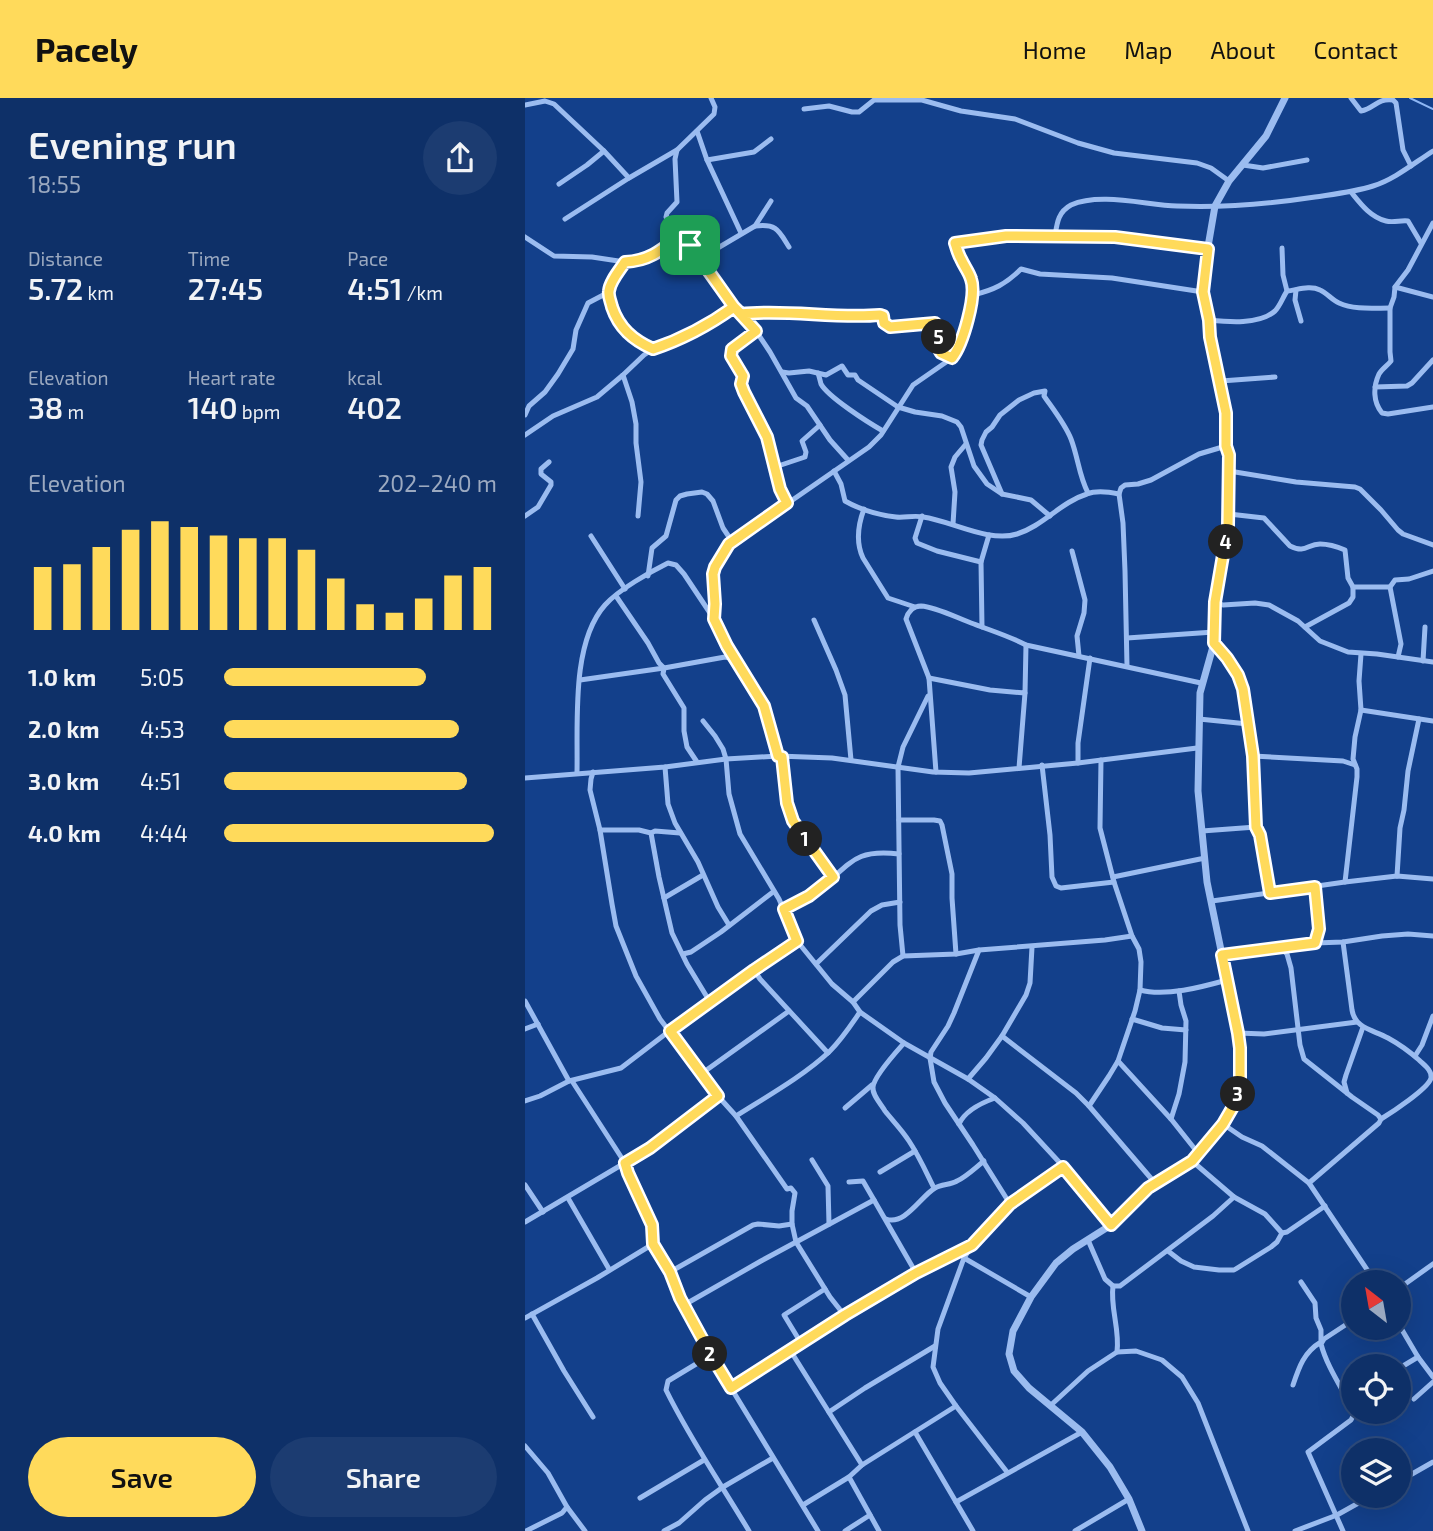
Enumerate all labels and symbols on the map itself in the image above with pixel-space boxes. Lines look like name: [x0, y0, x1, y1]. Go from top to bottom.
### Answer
pin: [660, 215, 720, 275]
pin: 5: [921, 320, 957, 354]
pin: 4: [1209, 524, 1243, 560]
pin: 1: [787, 822, 823, 856]
pin: 3: [1221, 1076, 1255, 1112]
north arrow: [1341, 1270, 1411, 1340]
pin: 2: [693, 1336, 727, 1372]

